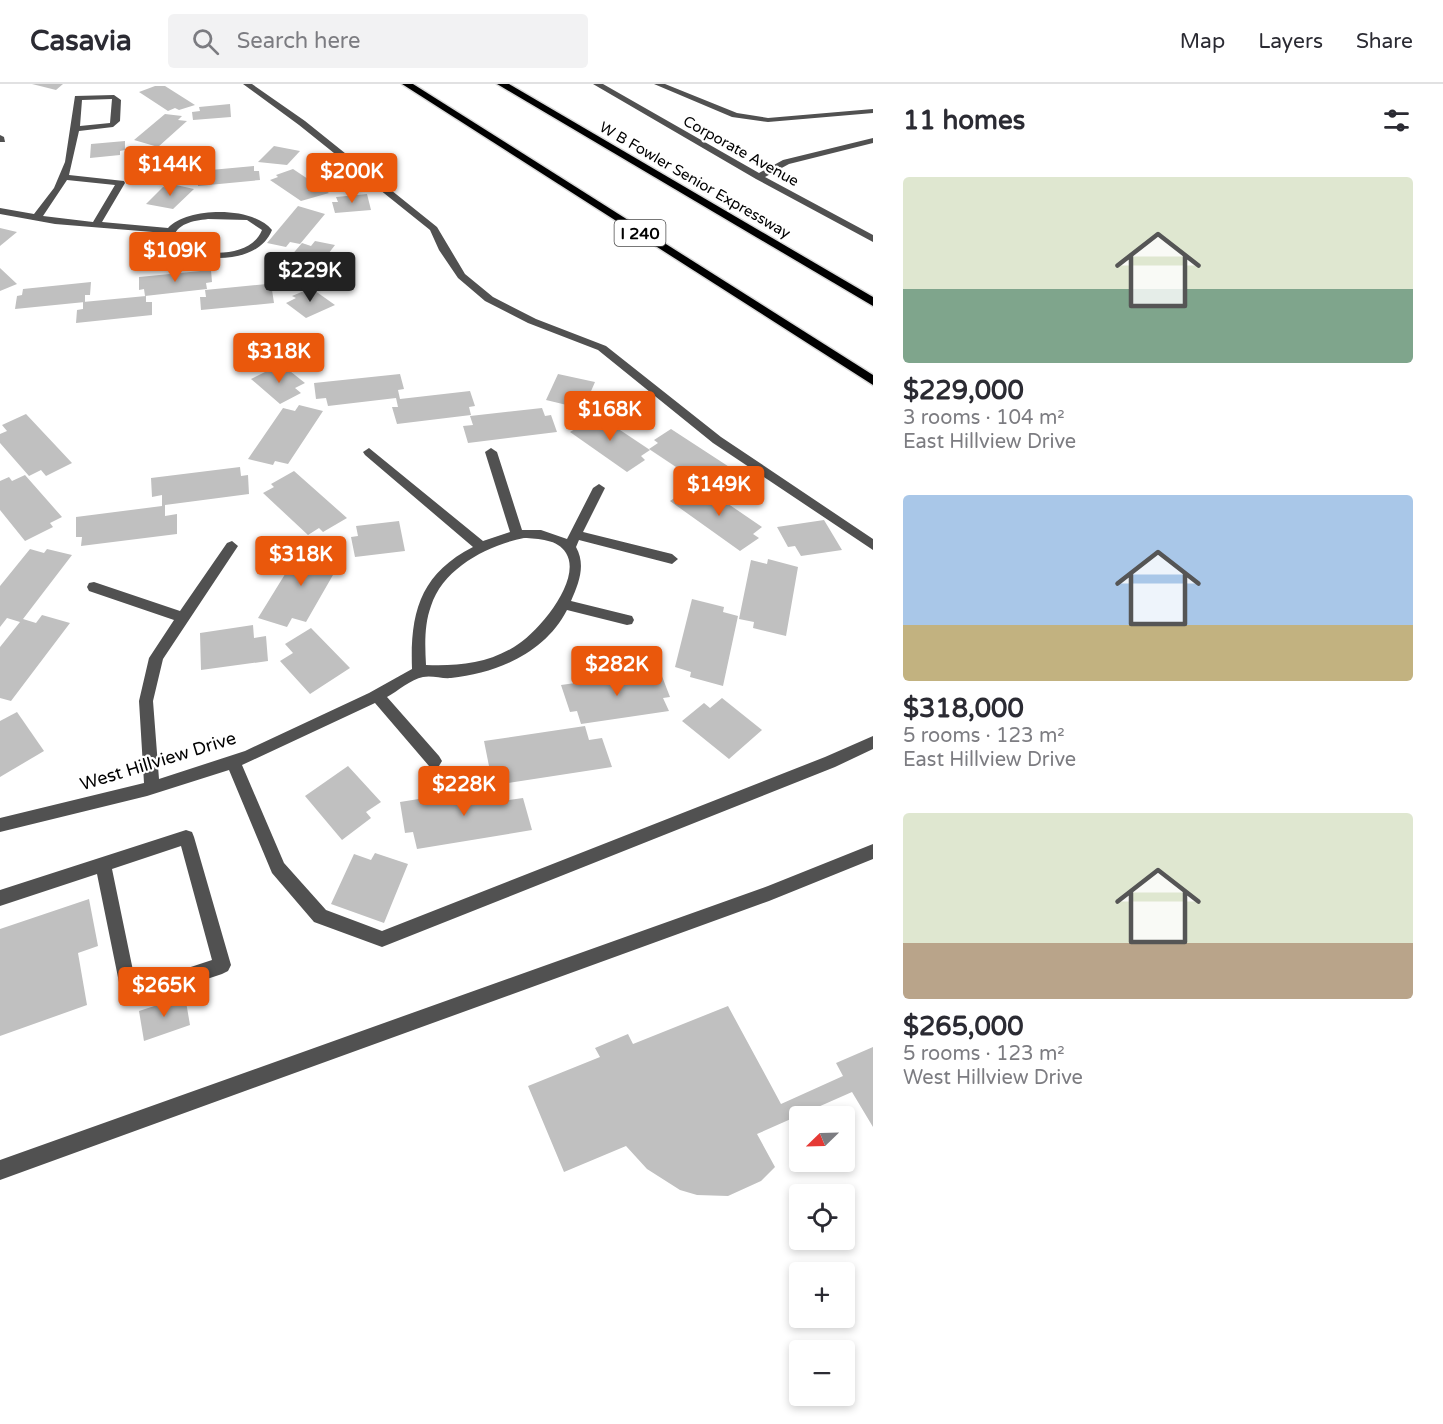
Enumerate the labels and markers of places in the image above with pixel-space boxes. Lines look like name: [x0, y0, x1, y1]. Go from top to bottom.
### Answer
pin: $144K: [128, 146, 212, 197]
pin: $200K: [310, 153, 394, 204]
pin: $109K: [133, 232, 217, 283]
pin: $229K: [268, 252, 352, 303]
pin: $318K: [237, 333, 321, 384]
pin: $168K: [568, 391, 652, 442]
pin: $149K: [677, 466, 761, 517]
pin: $318K: [259, 536, 343, 587]
pin: $282K: [575, 646, 659, 697]
pin: $228K: [422, 766, 506, 817]
pin: $265K: [122, 967, 206, 1018]

